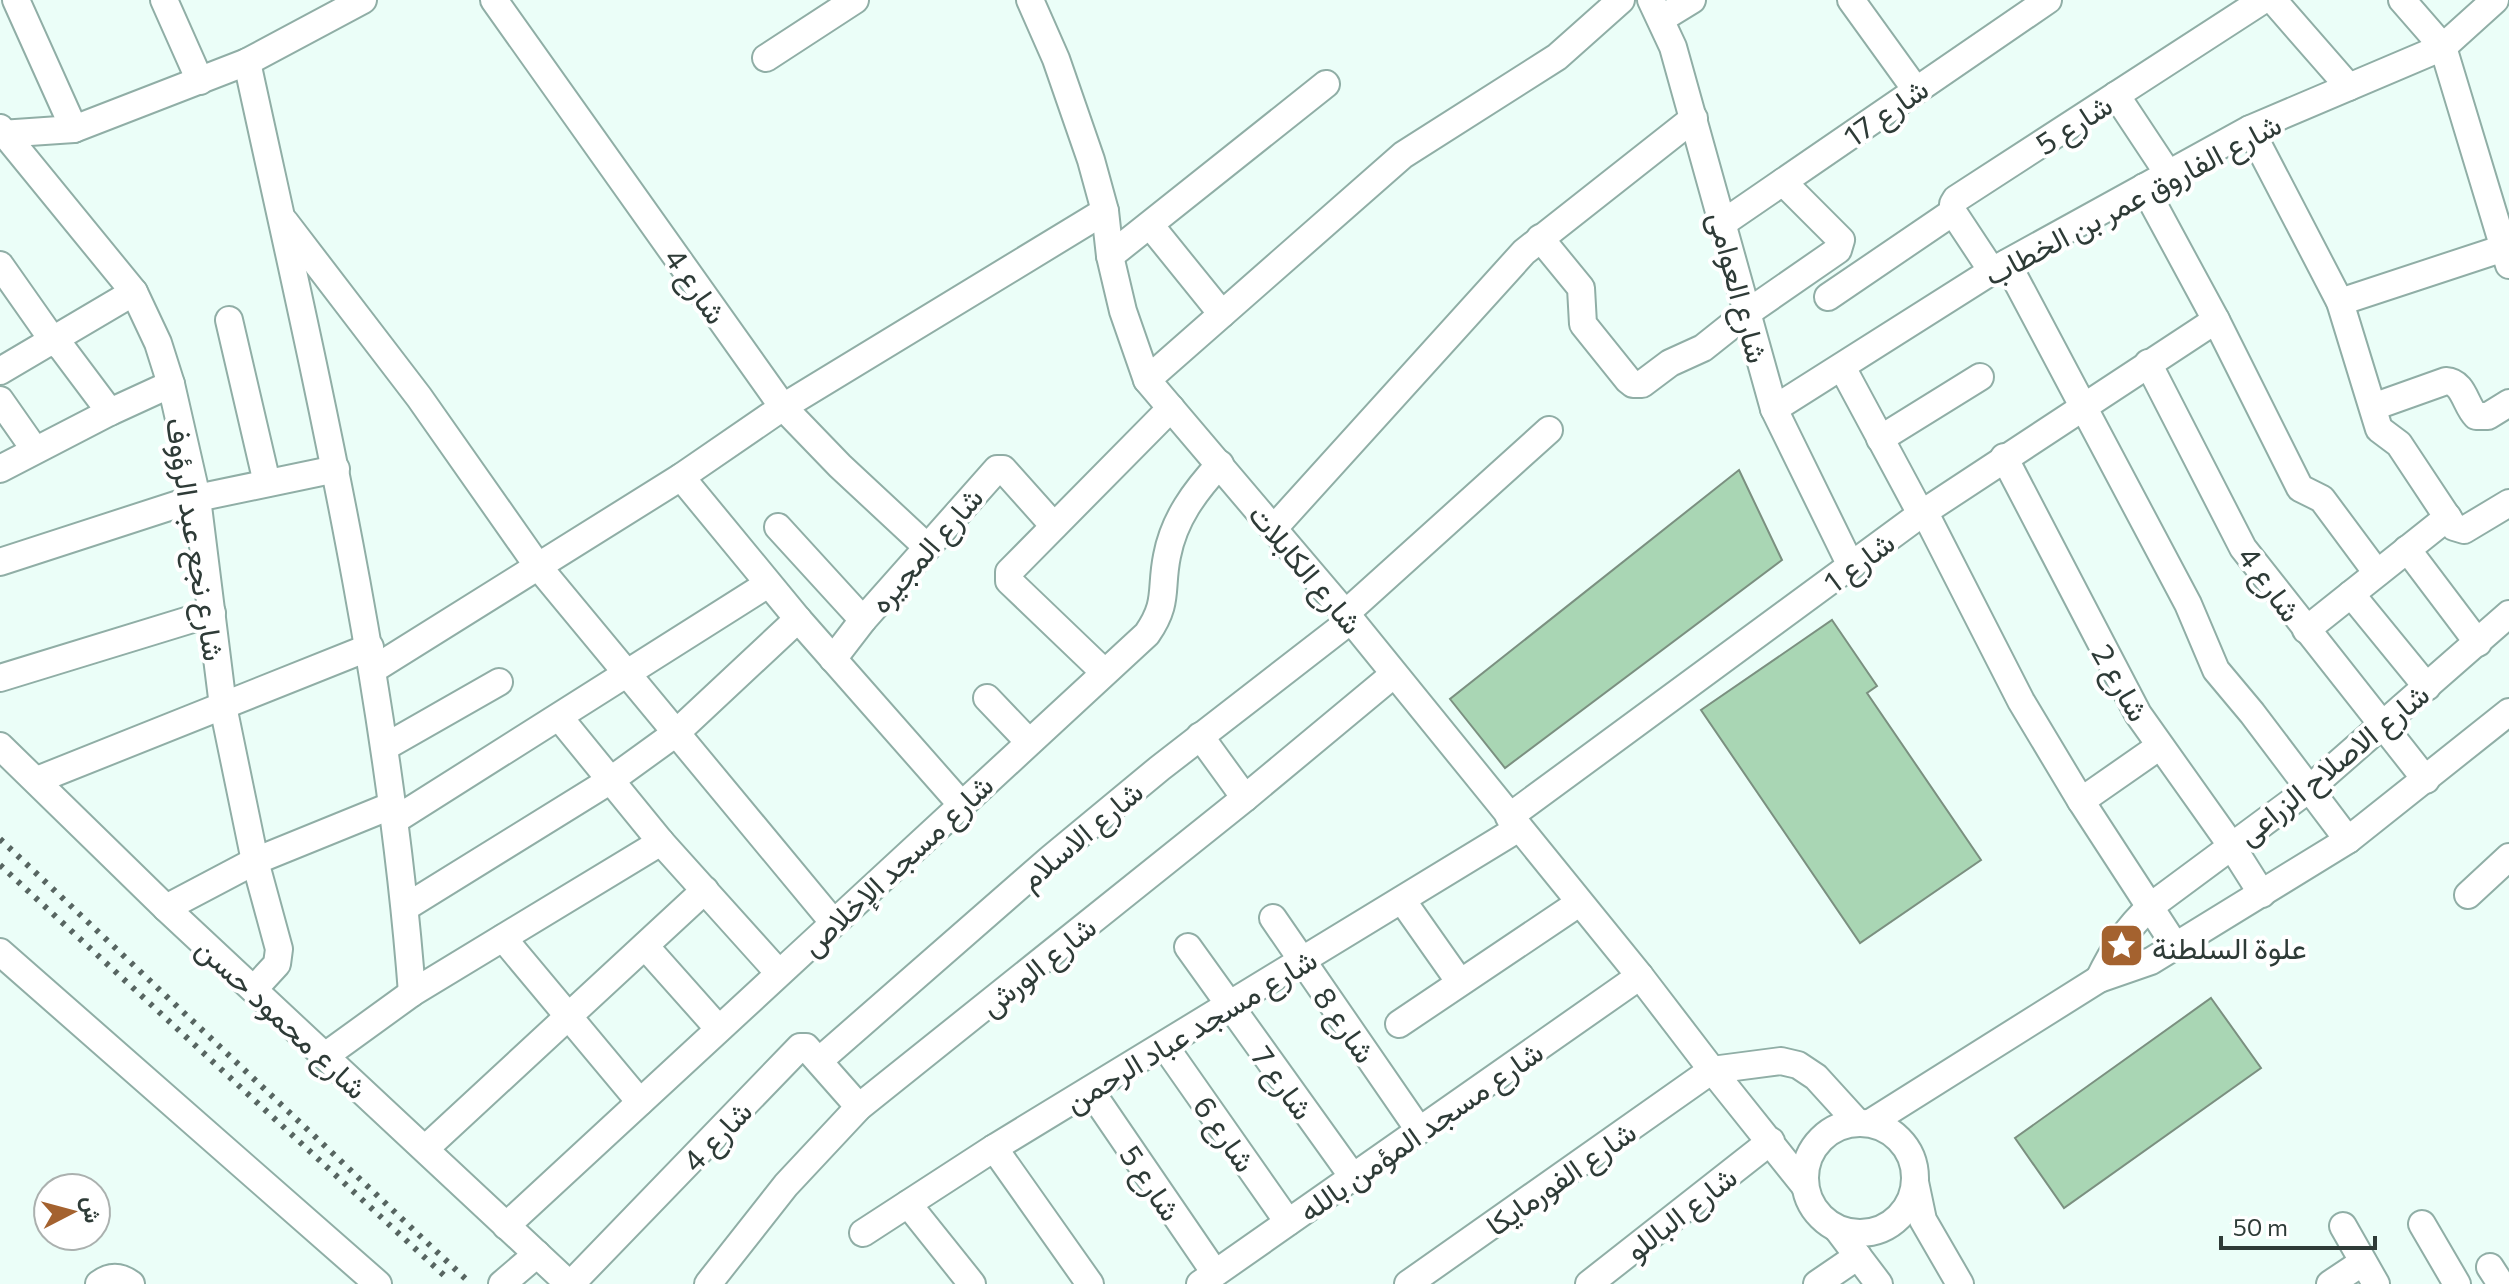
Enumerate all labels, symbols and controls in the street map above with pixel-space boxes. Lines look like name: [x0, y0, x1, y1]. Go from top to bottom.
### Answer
street label: شارع 17: [1836, 69, 1937, 157]
street label: شارع 5: [2028, 85, 2120, 165]
street label: شارع الفاروق عمر بن الخطاب: [1977, 104, 2289, 296]
street label: شارع العوامى: [1698, 207, 1778, 368]
street label: شارع 4: [654, 240, 736, 332]
street label: شارع نجع عبد الرؤوف: [156, 415, 235, 664]
street label: شارع المجيره: [860, 479, 993, 622]
street label: شارع الكابلات: [1239, 496, 1372, 643]
street label: شارع 1: [1815, 522, 1903, 603]
street label: شارع 4: [2228, 538, 2311, 630]
street label: شارع 2: [2082, 637, 2159, 729]
street label: شارع الاصلاح الزراعى: [2229, 674, 2438, 855]
street label: شارع مسجد الإخلاص: [792, 766, 1002, 965]
street label: شارع الاسلام: [1011, 772, 1152, 899]
street label: شارع الورش: [972, 907, 1105, 1026]
place icon: علوة السلطنة: [2097, 922, 2145, 970]
street label: شارع محمود حسن: [187, 928, 376, 1109]
place label: علوة السلطنة: [2152, 928, 2307, 967]
street label: شارع مسجد عباد الرحمن: [1057, 939, 1325, 1122]
street label: شارع 8: [1303, 979, 1385, 1071]
street label: شارع مسجد المؤمن بالله: [1291, 1032, 1551, 1231]
street label: شارع 7: [1242, 1038, 1323, 1128]
street label: شارع 6: [1183, 1088, 1265, 1180]
street label: شارع 4: [673, 1092, 761, 1181]
street label: شارع الفورمايكا: [1478, 1112, 1644, 1245]
street label: شارع 5: [1110, 1137, 1191, 1229]
street label: شارع الباللو: [1617, 1157, 1746, 1270]
north arrow: [32, 1172, 112, 1252]
text: ش: [77, 1195, 107, 1225]
scale bar: [2221, 1200, 2375, 1250]
text: 50 m: [2233, 1212, 2288, 1241]

